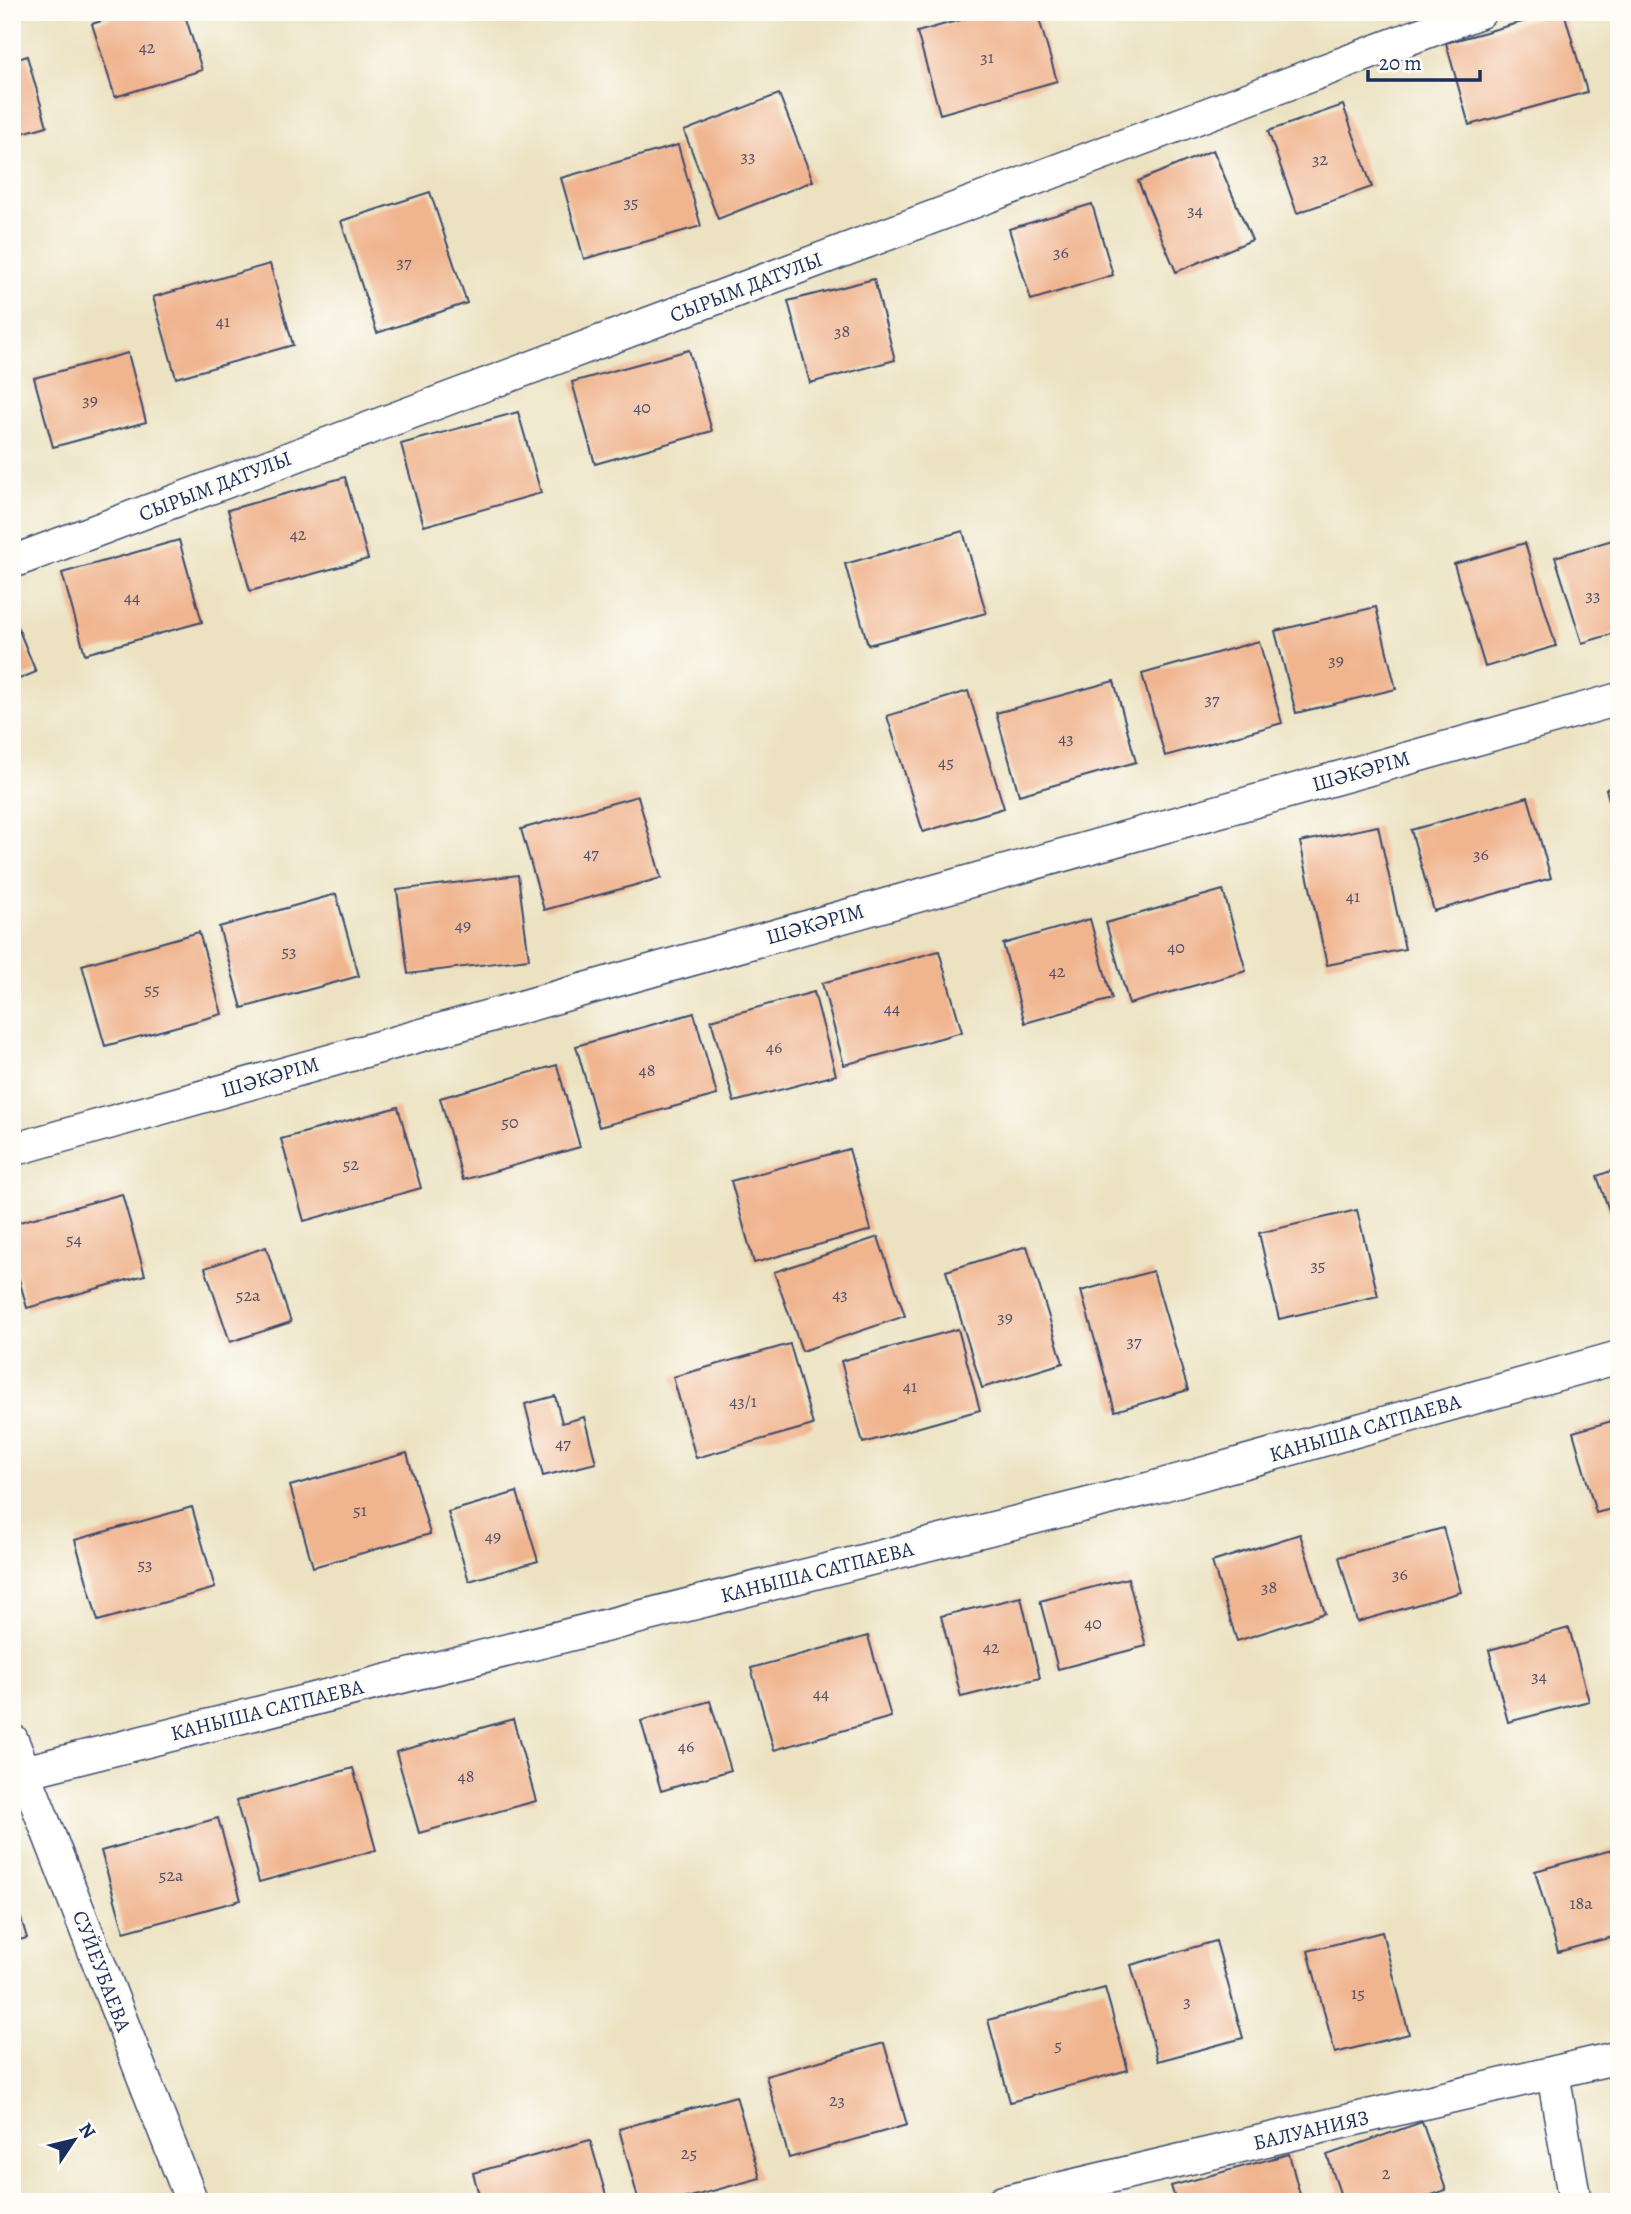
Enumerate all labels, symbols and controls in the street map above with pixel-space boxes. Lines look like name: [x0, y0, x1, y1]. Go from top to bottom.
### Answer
house number: 42: [139, 35, 156, 59]
scale bar: [1368, 38, 1480, 82]
house number: 31: [980, 45, 994, 69]
text: 20 m: [1379, 49, 1422, 77]
house number: 33: [741, 144, 755, 168]
house number: 32: [1312, 147, 1328, 171]
house number: 35: [623, 190, 639, 214]
house number: 34: [1187, 198, 1203, 222]
house number: 36: [1053, 240, 1069, 264]
street label: СЫРЫМ ДАТУЛЫ: [666, 245, 826, 329]
house number: 37: [396, 250, 412, 274]
house number: 41: [216, 309, 230, 333]
house number: 38: [834, 319, 850, 343]
house number: 39: [82, 388, 98, 412]
house number: 40: [633, 395, 651, 419]
street label: СЫРЫМ ДАТУЛЫ: [135, 444, 295, 528]
house number: 42: [290, 522, 307, 546]
house number: 33: [1586, 583, 1600, 607]
house number: 44: [124, 585, 140, 609]
house number: 39: [1328, 648, 1344, 672]
house number: 37: [1204, 687, 1220, 711]
house number: 43: [1058, 726, 1074, 750]
street label: ШӘКӘРІМ: [1309, 744, 1413, 798]
house number: 45: [938, 750, 954, 774]
house number: 47: [583, 841, 599, 865]
house number: 36: [1473, 842, 1489, 866]
house number: 41: [1346, 884, 1360, 908]
street label: ШӘКӘРІМ: [763, 897, 867, 951]
house number: 49: [455, 913, 471, 937]
house number: 40: [1167, 935, 1185, 959]
house number: 53: [281, 939, 297, 963]
house number: 42: [1049, 959, 1066, 983]
house number: 55: [144, 977, 160, 1001]
house number: 44: [884, 996, 900, 1020]
house number: 46: [766, 1035, 782, 1059]
street label: ШӘКӘРІМ: [218, 1050, 322, 1104]
house number: 48: [639, 1058, 655, 1082]
house number: 50: [501, 1110, 519, 1134]
house number: 52: [343, 1152, 360, 1176]
house number: 54: [66, 1227, 82, 1251]
house number: 35: [1310, 1253, 1326, 1277]
house number: 43: [832, 1282, 848, 1306]
house number: 52а: [236, 1283, 261, 1307]
house number: 39: [997, 1305, 1013, 1329]
house number: 37: [1126, 1329, 1142, 1353]
house number: 41: [903, 1374, 917, 1398]
street label: КАНЫША САТПАЕВА: [1266, 1387, 1465, 1469]
house number: 43/1: [729, 1389, 757, 1413]
house number: 47: [555, 1431, 571, 1455]
house number: 51: [353, 1498, 367, 1522]
house number: 49: [485, 1524, 501, 1548]
street label: КАНЫША САТПАЕВА: [718, 1534, 917, 1610]
house number: 53: [137, 1552, 153, 1576]
house number: 36: [1392, 1562, 1408, 1586]
house number: 38: [1261, 1575, 1277, 1599]
house number: 40: [1084, 1611, 1102, 1635]
house number: 42: [983, 1635, 1000, 1659]
house number: 34: [1531, 1664, 1547, 1688]
street label: КАНЫША САТПАЕВА: [168, 1672, 367, 1748]
house number: 44: [813, 1681, 829, 1705]
house number: 46: [678, 1734, 694, 1758]
house number: 48: [458, 1764, 474, 1788]
house number: 52а: [159, 1863, 184, 1887]
house number: 18а: [1569, 1891, 1593, 1915]
street label: СУЙЕУБАЕВА: [66, 1906, 138, 2036]
house number: 15: [1351, 1981, 1365, 2005]
house number: 3: [1183, 1989, 1191, 2013]
house number: 5: [1054, 2033, 1062, 2057]
house number: 23: [829, 2088, 845, 2112]
street label: БАЛУАНИЯЗ: [1250, 2103, 1372, 2157]
north arrow: [38, 2106, 108, 2176]
text: N: [72, 2118, 102, 2144]
house number: 25: [681, 2141, 697, 2165]
house number: 2: [1382, 2161, 1391, 2185]

